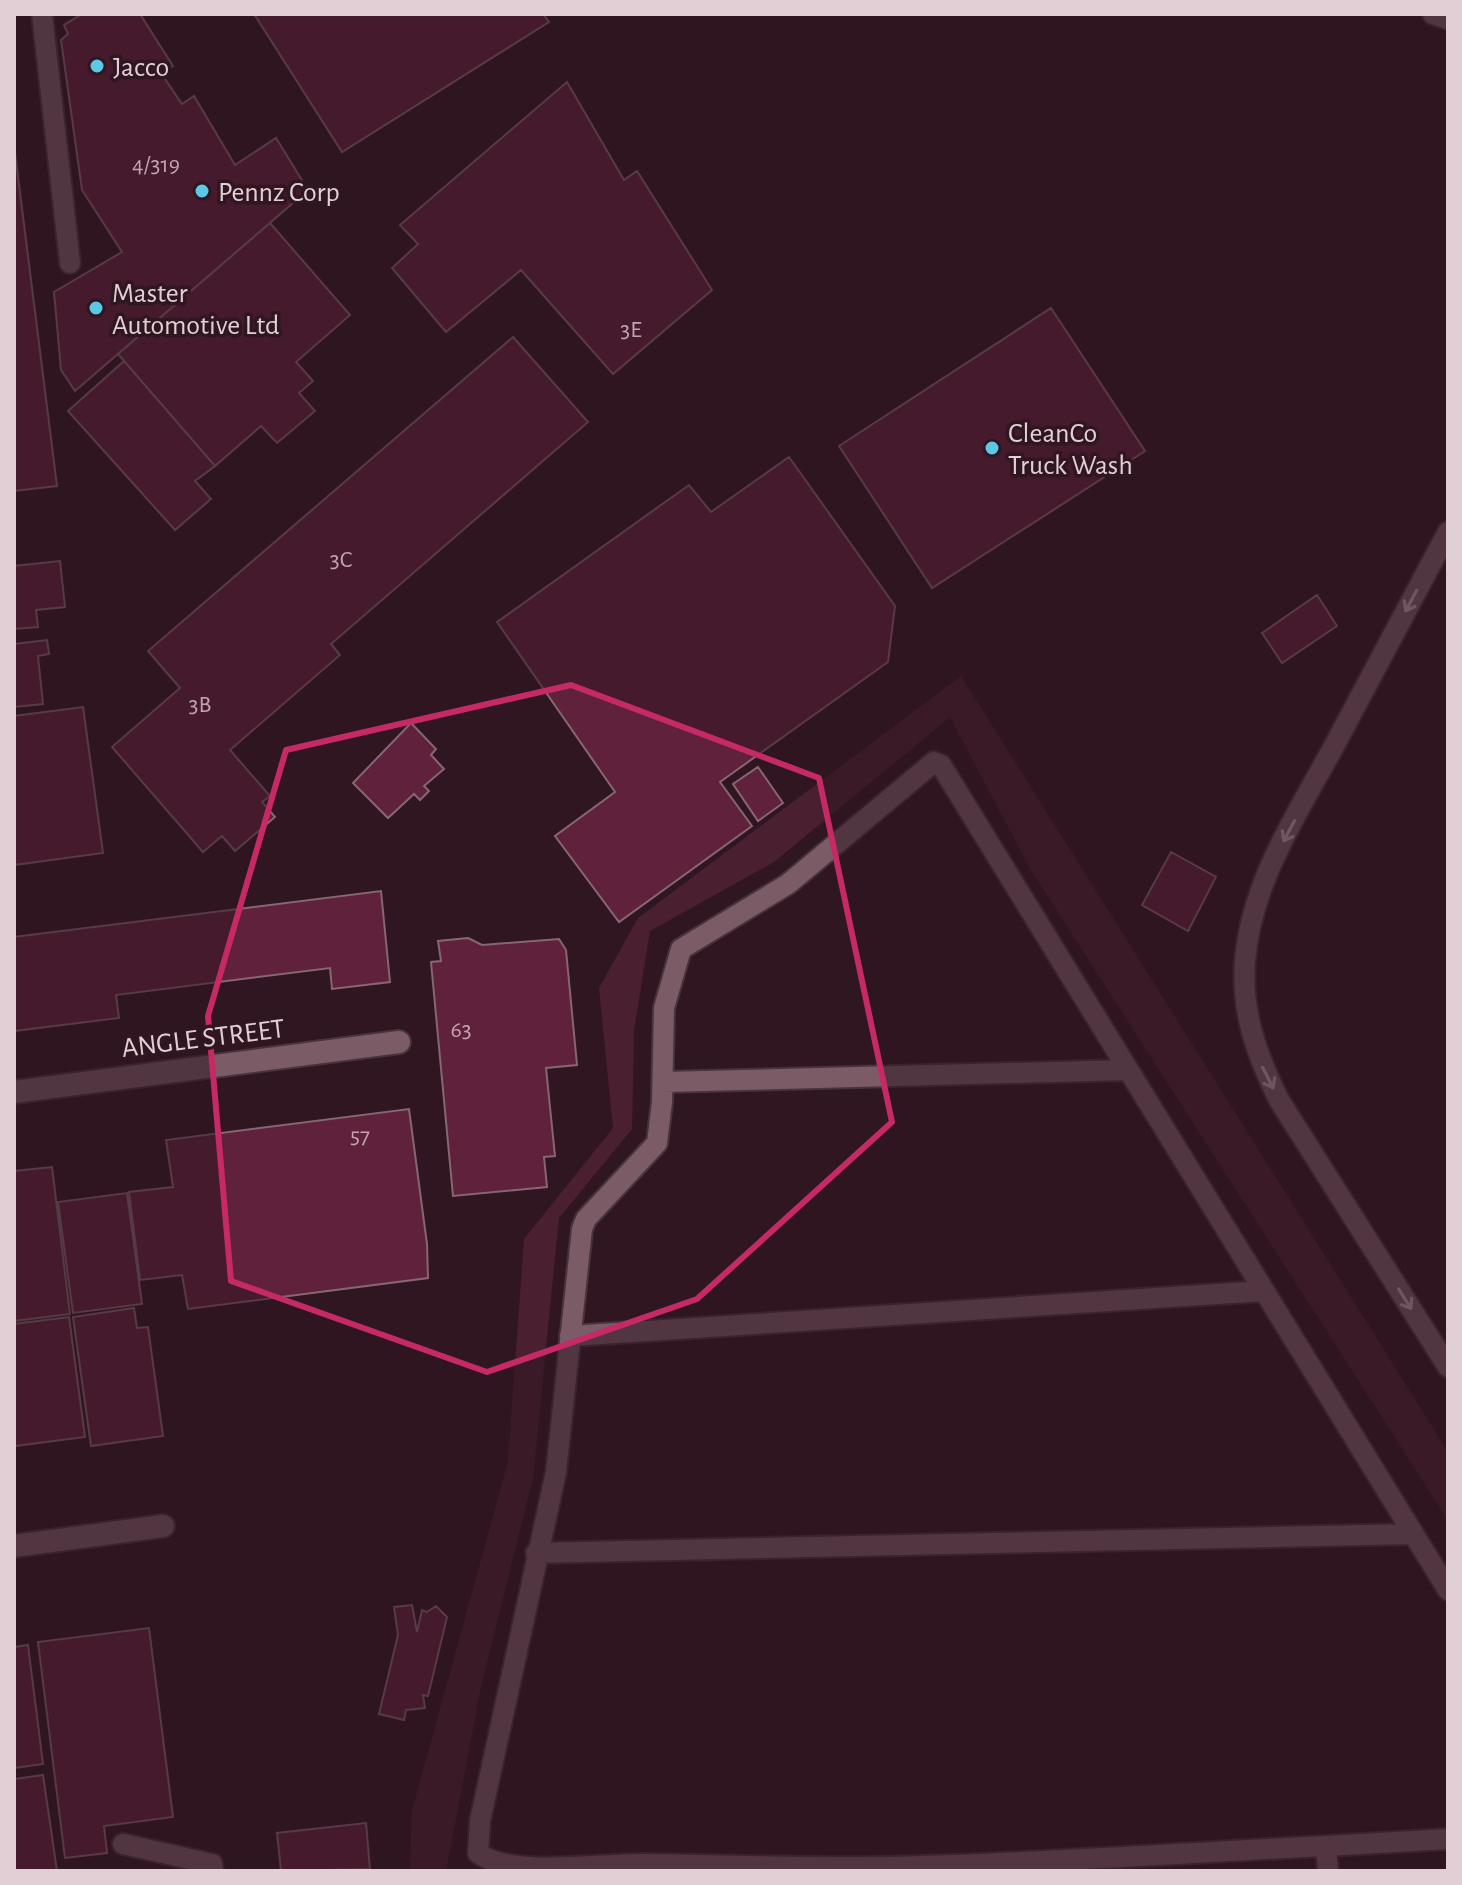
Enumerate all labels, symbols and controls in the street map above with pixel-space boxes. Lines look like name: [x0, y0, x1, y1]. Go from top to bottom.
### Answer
place label: Jacco: [113, 54, 169, 82]
marker: Jacco: [88, 57, 106, 75]
house number: 4/319: [132, 153, 180, 177]
place label: Pennz Corp: [218, 179, 340, 207]
marker: Pennz Corp: [193, 182, 211, 200]
place label: Master Automotive Ltd: [112, 280, 279, 340]
marker: Master Automotive Ltd: [87, 299, 105, 317]
house number: 3E: [620, 318, 642, 342]
place label: CleanCo Truck Wash: [1008, 420, 1133, 480]
marker: CleanCo Truck Wash: [983, 439, 1001, 457]
house number: 3C: [330, 548, 352, 572]
one-way arrow: [1403, 589, 1419, 613]
house number: 3B: [189, 693, 211, 717]
one-way arrow: [1280, 818, 1296, 842]
street label: ANGLE STREET: [120, 1015, 287, 1063]
house number: 63: [450, 1018, 472, 1042]
one-way arrow: [1261, 1066, 1277, 1090]
house number: 57: [350, 1124, 370, 1148]
one-way arrow: [1398, 1287, 1414, 1310]

